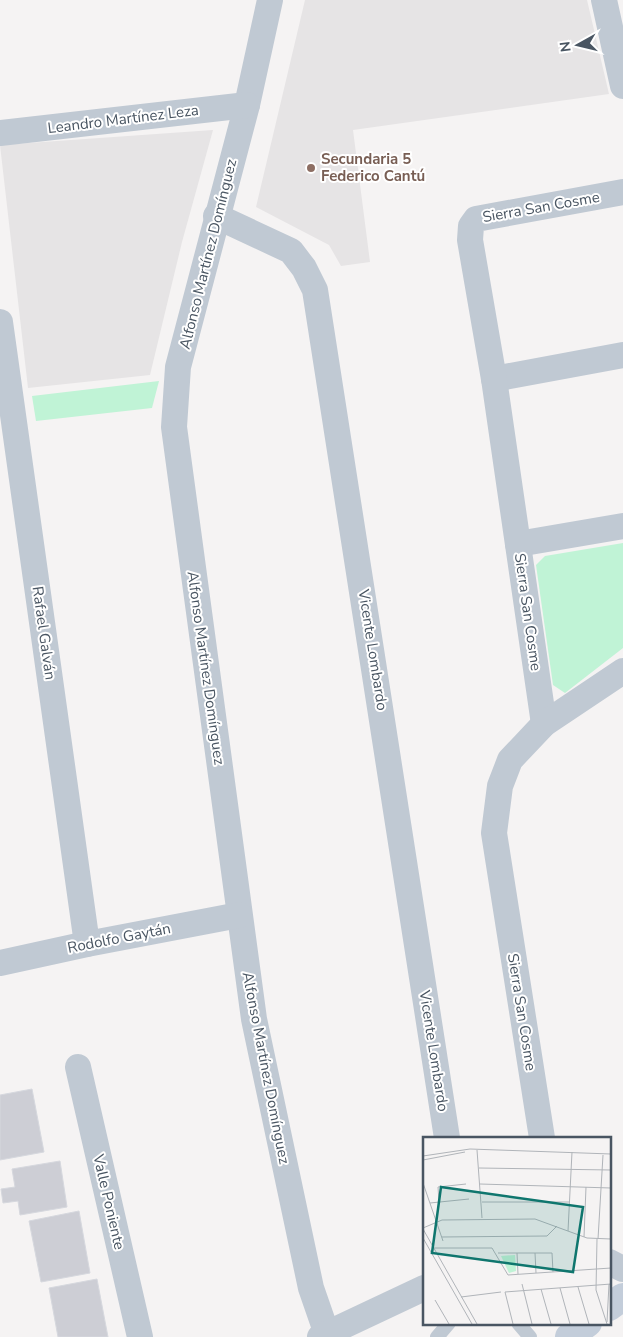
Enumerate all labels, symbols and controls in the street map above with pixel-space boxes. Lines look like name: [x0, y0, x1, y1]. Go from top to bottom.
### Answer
north arrow: [553, 20, 603, 70]
text: N: [555, 40, 576, 53]
street label: Leandro Martínez Leza: [46, 100, 200, 138]
place label: Secundaria 5 Federico Cantú: [321, 149, 425, 186]
street label: Alfonso Martínez Domínguez: [175, 157, 241, 351]
marker: Secundaria 5 Federico Cantú: [305, 162, 317, 174]
street label: Sierra San Cosme: [481, 187, 601, 227]
street label: Sierra San Cosme: [510, 552, 546, 672]
street label: Alfonso Martínez Domínguez: [183, 570, 229, 766]
street label: Rafael Galván: [28, 585, 60, 681]
street label: Vicente Lombardo: [353, 587, 392, 712]
street label: Rodolfo Gaytán: [66, 918, 172, 958]
street label: Sierra San Cosme: [503, 952, 541, 1072]
street label: Alfonso Martínez Domínguez: [238, 970, 294, 1166]
street label: Vicente Lombardo: [414, 988, 453, 1113]
inset map: [423, 1137, 610, 1324]
street label: Valle Poniente: [88, 1151, 130, 1252]

